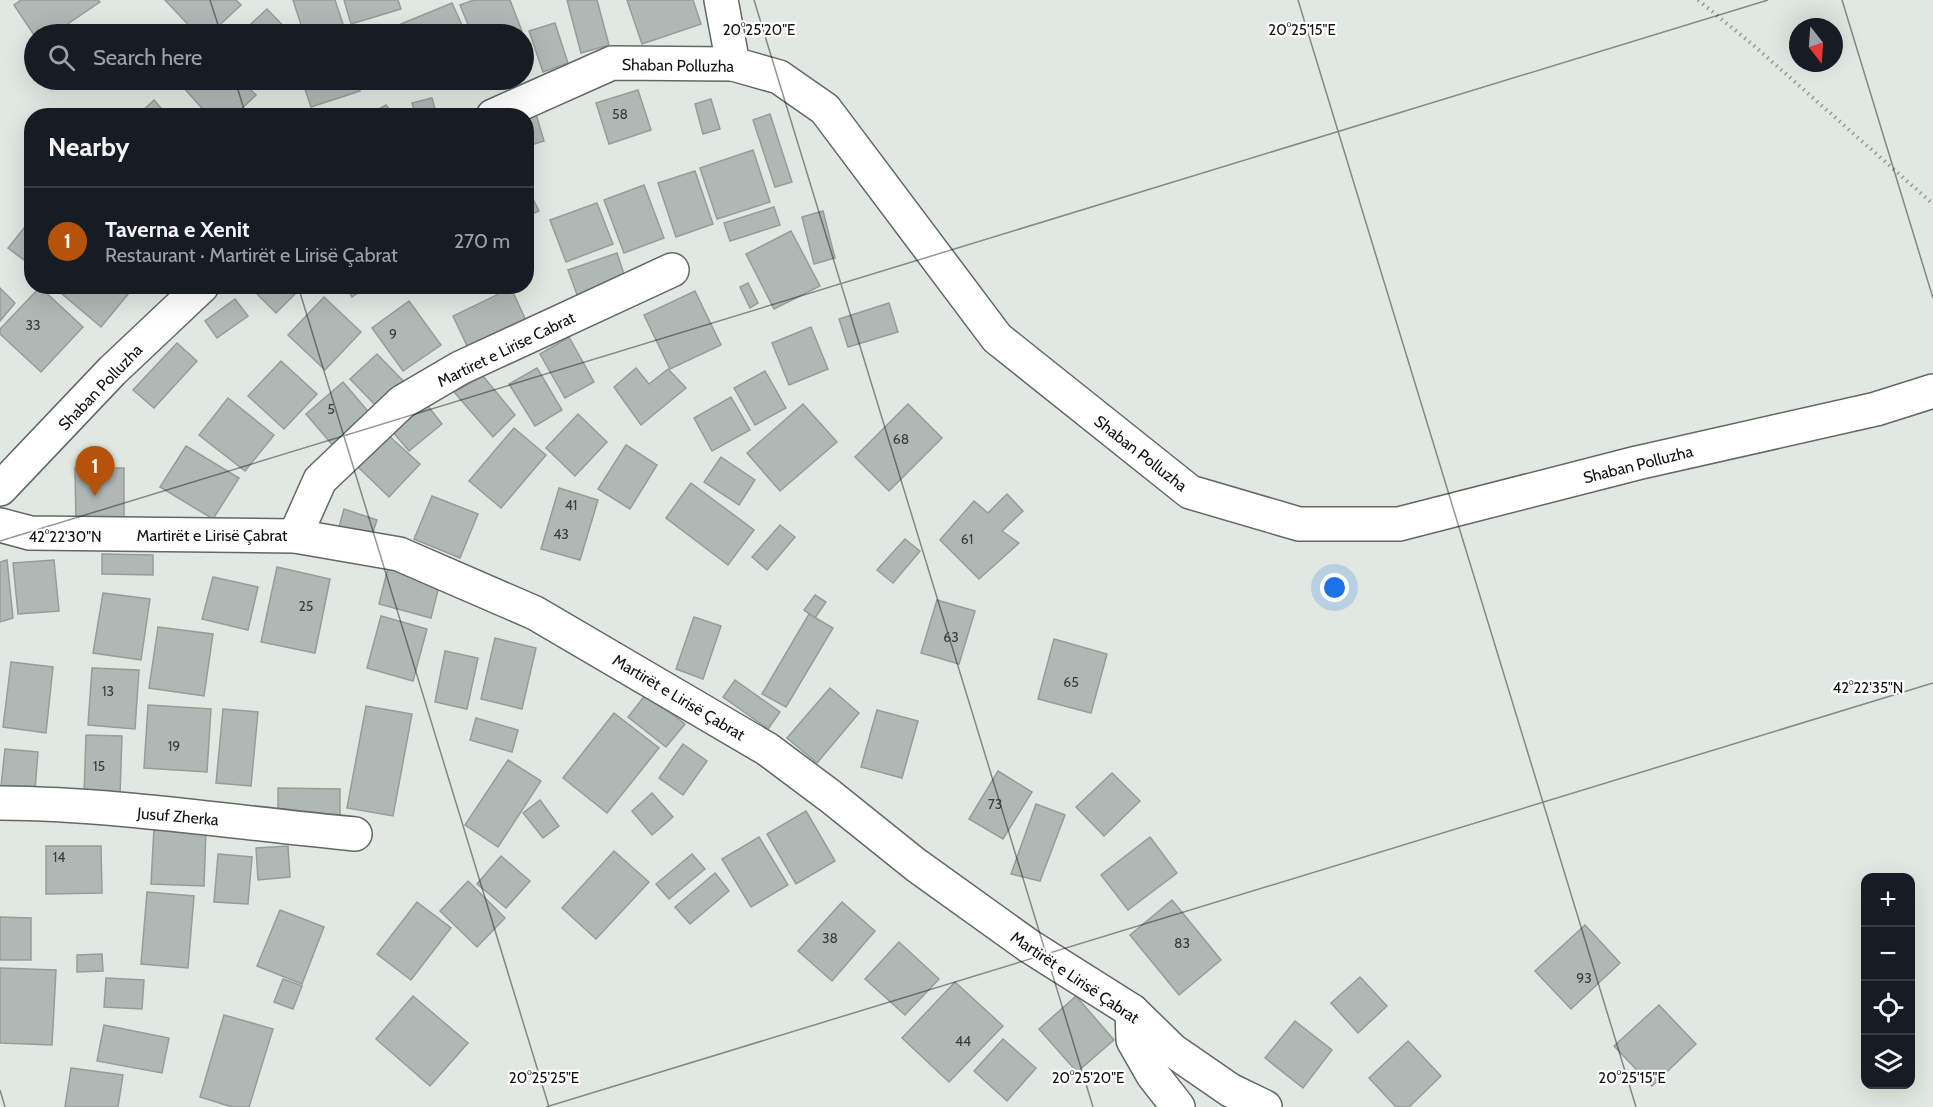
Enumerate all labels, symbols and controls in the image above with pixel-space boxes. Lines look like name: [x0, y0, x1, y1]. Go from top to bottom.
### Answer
north arrow: [1789, 18, 1843, 72]
text: 20°25'20"E: [723, 21, 795, 39]
text: 20°25'15"E: [1268, 21, 1336, 39]
search box: [24, 24, 534, 90]
icon: search: [45, 41, 78, 74]
text: Search here: [93, 44, 202, 71]
street label: Shaban Polluzha: [622, 55, 735, 76]
house number: 58: [612, 105, 628, 123]
text: Nearby: [48, 131, 129, 163]
text: Taverna e Xenit: [105, 216, 250, 243]
text: 1: [64, 229, 71, 253]
text: 270 m: [454, 229, 510, 253]
text: Restaurant · Martirët e Lirisë Çabrat: [105, 243, 398, 267]
street label: Martiret e Lirise Cabrat: [434, 308, 579, 391]
house number: 33: [25, 316, 41, 334]
house number: 9: [389, 325, 397, 343]
street label: Shaban Polluzha: [55, 340, 146, 434]
house number: 5: [327, 400, 335, 418]
street label: Shaban Polluzha: [1091, 411, 1191, 496]
house number: 68: [893, 430, 909, 448]
street label: Shaban Polluzha: [1581, 442, 1695, 487]
pin: 1: [76, 446, 115, 496]
house number: 41: [565, 496, 577, 514]
house number: 43: [553, 525, 569, 543]
street label: Martirët e Lirisë Çabrat: [137, 526, 288, 545]
text: 42°22'30"N: [28, 528, 102, 546]
house number: 61: [961, 530, 973, 548]
your location: [1320, 573, 1349, 602]
house number: 25: [299, 597, 313, 615]
house number: 63: [943, 628, 959, 646]
street label: Martirët e Lirisë Çabrat: [609, 650, 749, 745]
house number: 65: [1063, 673, 1079, 691]
text: 42°22'35"N: [1833, 679, 1903, 697]
house number: 13: [102, 682, 114, 700]
house number: 19: [168, 737, 180, 755]
house number: 15: [93, 757, 105, 775]
house number: 73: [988, 795, 1002, 813]
street label: Jusuf Zherka: [135, 803, 220, 830]
house number: 14: [53, 848, 65, 866]
map controls: [1861, 873, 1915, 1089]
button: +: [1861, 873, 1915, 927]
street label: Martirët e Lirisë Çabrat: [1007, 927, 1143, 1028]
button: −: [1861, 927, 1915, 981]
house number: 38: [822, 929, 838, 947]
house number: 83: [1174, 934, 1190, 952]
house number: 93: [1576, 969, 1592, 987]
button: locate: [1861, 981, 1915, 1035]
house number: 44: [955, 1032, 971, 1050]
button: layers: [1861, 1035, 1915, 1089]
text: 20°25'25"E: [509, 1069, 579, 1087]
text: 20°25'20"E: [1052, 1069, 1124, 1087]
text: 20°25'15"E: [1598, 1069, 1666, 1087]

